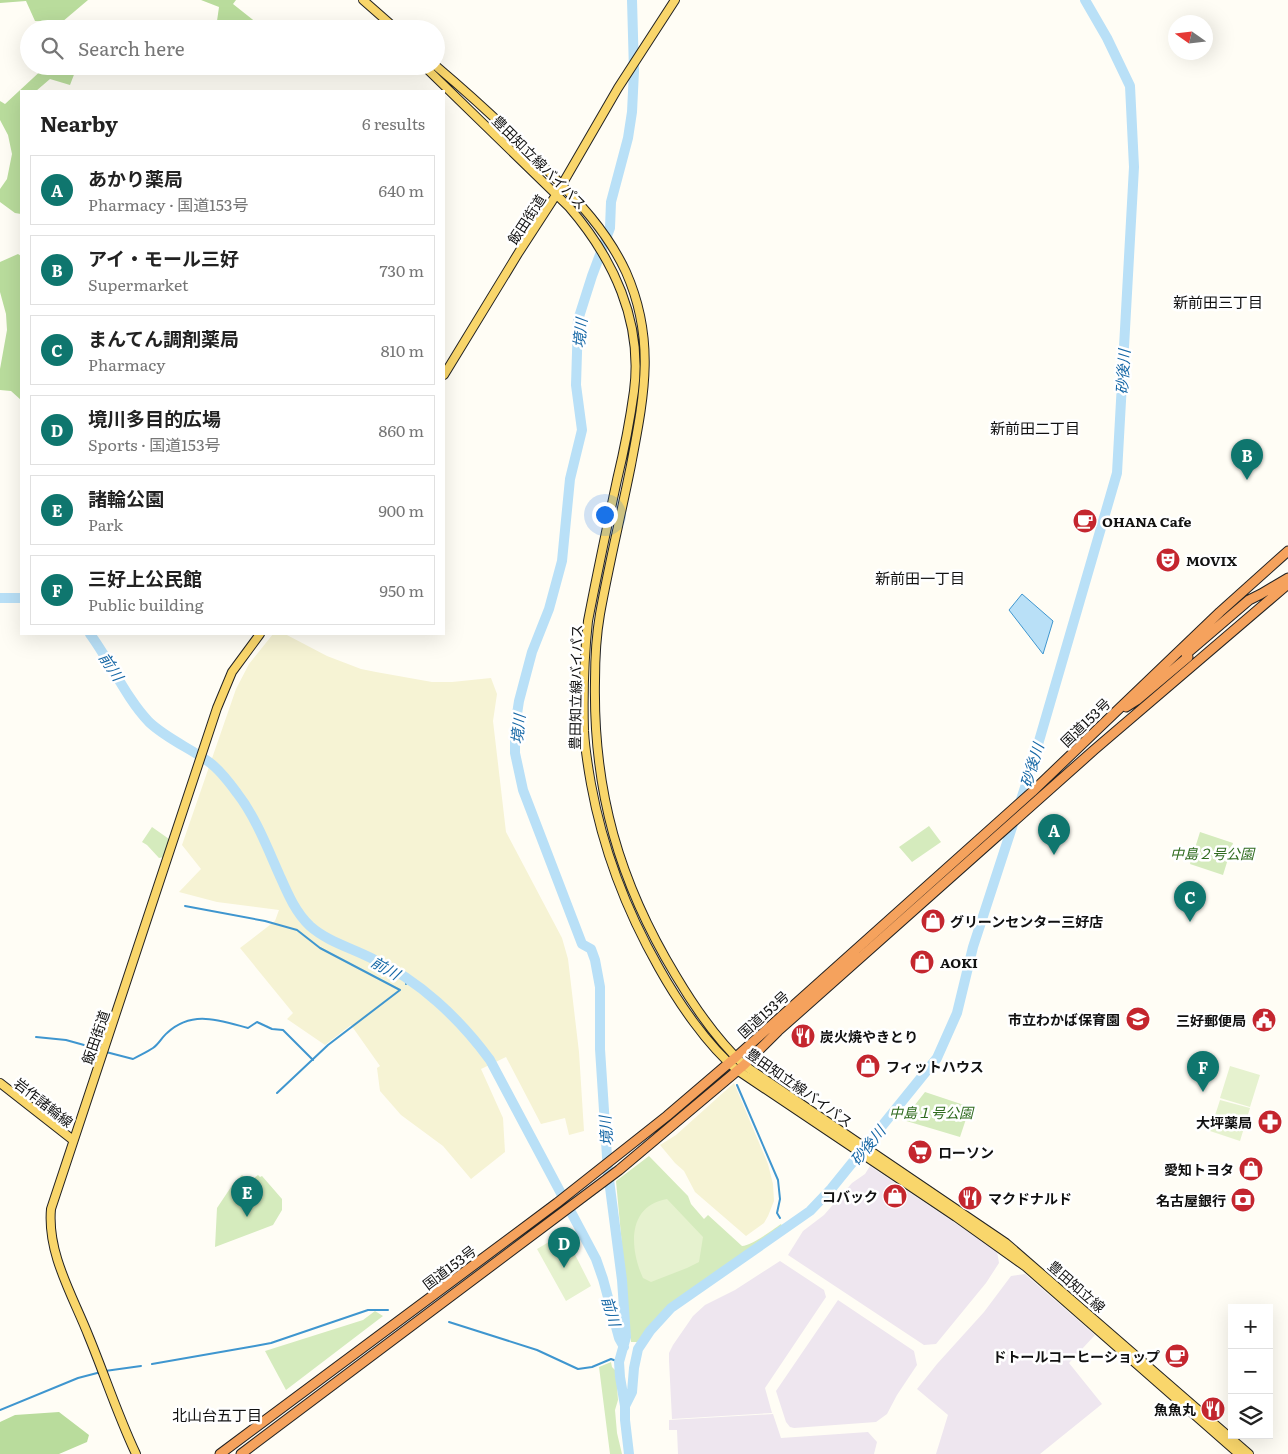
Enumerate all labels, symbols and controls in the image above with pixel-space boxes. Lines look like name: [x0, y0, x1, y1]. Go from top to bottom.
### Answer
north arrow: [1168, 15, 1213, 60]
search box: [20, 20, 445, 75]
icon: search: [38, 34, 66, 62]
text: Search here: [78, 34, 185, 62]
text: Nearby: [40, 107, 118, 138]
street label: 豊田知立線バイパス: [488, 110, 592, 214]
text: 6 results: [362, 111, 425, 135]
text: あかり薬局: [88, 164, 183, 192]
text: A: [51, 178, 63, 202]
text: 640 m: [379, 178, 424, 202]
street label: 飯田街道: [502, 190, 550, 248]
text: Pharmacy · 国道153号: [88, 192, 249, 216]
text: アイ・モール三好: [88, 244, 239, 272]
text: B: [51, 258, 63, 282]
text: 730 m: [379, 258, 424, 282]
text: Supermarket: [88, 272, 188, 296]
district label: 新前田三丁目: [1173, 290, 1263, 313]
water label: 境川: [566, 315, 592, 349]
text: まんてん調剤薬局: [88, 324, 239, 352]
text: C: [51, 338, 63, 362]
text: 810 m: [381, 338, 424, 362]
water label: 砂後川: [1109, 347, 1135, 395]
text: Pharmacy: [88, 352, 166, 376]
text: 境川多目的広場: [88, 404, 221, 432]
district label: 新前田二丁目: [990, 416, 1080, 439]
text: D: [51, 418, 63, 442]
text: 860 m: [379, 418, 424, 442]
text: Sports · 国道153号: [88, 432, 221, 456]
pin: B: [1231, 439, 1263, 480]
text: 諸輪公園: [88, 484, 164, 512]
text: E: [52, 498, 62, 522]
text: 900 m: [378, 498, 424, 522]
your location: [592, 502, 618, 528]
cafe icon: OHANA Cafe: [1072, 508, 1098, 534]
place label: OHANA Cafe: [1102, 511, 1192, 531]
text: Park: [88, 512, 123, 536]
theatre icon: MOVIX: [1155, 547, 1181, 573]
place label: MOVIX: [1186, 550, 1237, 570]
text: 三好上公民館: [88, 564, 202, 592]
district label: 新前田一丁目: [875, 566, 965, 589]
text: F: [52, 578, 62, 602]
text: 950 m: [380, 578, 424, 602]
text: Public building: [88, 592, 204, 616]
street label: 豊田知立線バイパス: [564, 624, 586, 750]
water label: 前川: [94, 647, 131, 687]
street label: 国道153号: [1056, 693, 1114, 751]
water label: 境川: [504, 711, 530, 745]
water label: 砂後川: [1013, 738, 1049, 790]
pin: A: [1038, 814, 1070, 855]
park label: 中島２号公園: [1170, 843, 1256, 863]
pin: C: [1174, 881, 1206, 922]
shop icon: グリーンセンター三好店: [920, 908, 946, 934]
place label: グリーンセンター三好店: [950, 911, 1103, 931]
shop icon: AOKI: [909, 949, 935, 975]
water label: 前川: [367, 950, 406, 985]
place label: AOKI: [940, 952, 978, 972]
street label: 国道153号: [733, 986, 793, 1042]
school or university icon: 市立わかば保育園: [1125, 1006, 1151, 1032]
street label: 飯田街道: [76, 1007, 114, 1067]
public building icon: 三好郵便局: [1251, 1007, 1277, 1033]
place label: 市立わかば保育園: [1008, 1009, 1120, 1029]
place label: 三好郵便局: [1176, 1010, 1246, 1030]
restaurant icon: 炭火焼やきとり: [790, 1023, 816, 1049]
place label: 炭火焼やきとり: [820, 1026, 918, 1046]
street label: 豊田知立線バイパス: [743, 1043, 857, 1131]
pin: F: [1187, 1051, 1219, 1092]
shop icon: フィットハウス: [855, 1053, 881, 1079]
place label: フィットハウス: [886, 1056, 984, 1076]
street label: 岩作諸輪線: [10, 1073, 78, 1131]
park label: 中島１号公園: [889, 1102, 975, 1122]
pharmacy icon: 大坪薬局: [1257, 1109, 1283, 1135]
place label: 大坪薬局: [1196, 1112, 1252, 1132]
water label: 境川: [592, 1113, 618, 1147]
water label: 砂後川: [844, 1119, 891, 1170]
supermarket icon: ローソン: [907, 1139, 933, 1165]
place label: ローソン: [938, 1142, 994, 1162]
shop icon: 愛知トヨタ: [1238, 1156, 1264, 1182]
place label: 愛知トヨタ: [1164, 1159, 1234, 1179]
pin: E: [231, 1176, 263, 1217]
shop icon: コバック: [882, 1183, 908, 1209]
restaurant icon: マクドナルド: [957, 1185, 983, 1211]
place label: コバック: [822, 1186, 878, 1206]
bank icon: 名古屋銀行: [1230, 1187, 1256, 1213]
place label: マクドナルド: [988, 1188, 1072, 1208]
place label: 名古屋銀行: [1156, 1190, 1226, 1210]
pin: D: [548, 1227, 580, 1268]
street label: 国道153号: [418, 1240, 480, 1294]
street label: 豊田知立線: [1044, 1255, 1110, 1317]
water label: 前川: [597, 1293, 628, 1331]
map controls: [1228, 1304, 1273, 1439]
button: +: [1228, 1304, 1273, 1349]
cafe icon: ドトールコーヒーショップ: [1164, 1343, 1190, 1369]
place label: ドトールコーヒーショップ: [993, 1346, 1160, 1366]
button: −: [1228, 1349, 1273, 1394]
button: layers: [1228, 1394, 1273, 1439]
restaurant icon: 魚魚丸: [1200, 1396, 1226, 1422]
place label: 魚魚丸: [1154, 1399, 1196, 1419]
district label: 北山台五丁目: [172, 1403, 262, 1426]

